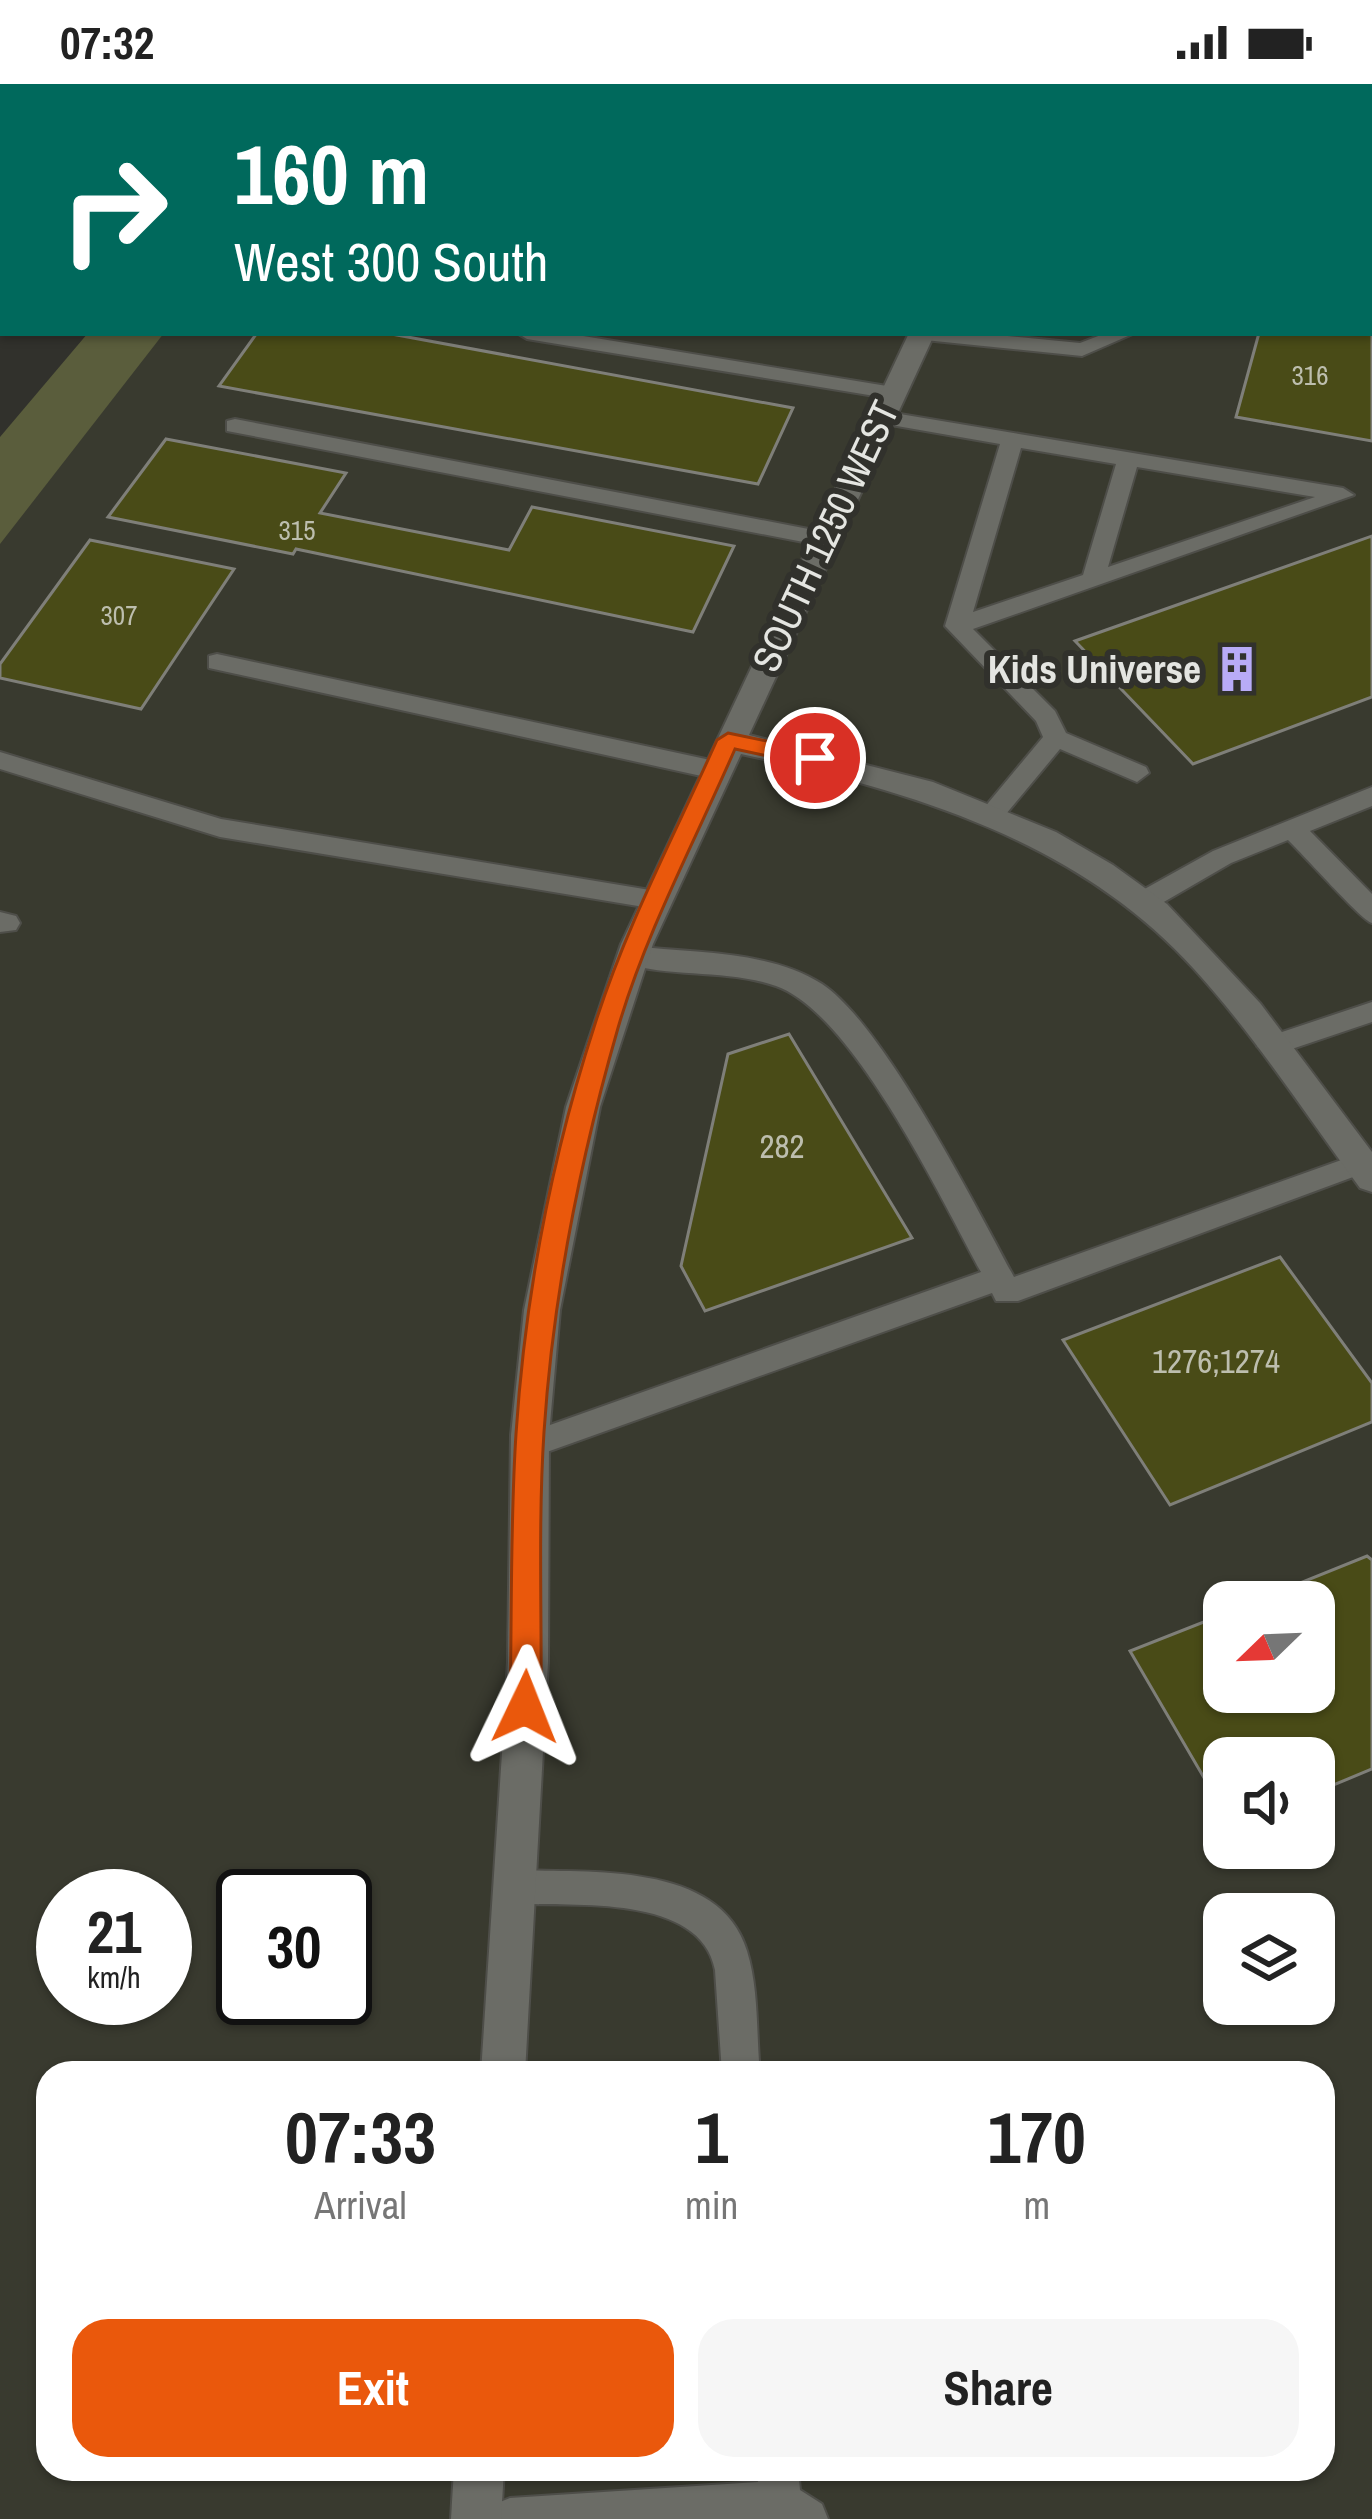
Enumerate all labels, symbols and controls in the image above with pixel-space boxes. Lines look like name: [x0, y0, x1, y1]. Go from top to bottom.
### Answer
text: 07:32: [60, 12, 154, 73]
text: 160 m: [234, 117, 429, 230]
icon: right: [36, 132, 192, 288]
text: West 300 South: [234, 225, 548, 298]
house number: 316: [1292, 357, 1328, 393]
street label: SOUTH 1250 WEST: [739, 392, 911, 680]
house number: 315: [279, 512, 315, 548]
house number: 307: [101, 597, 137, 633]
place label: Kids Universe: [988, 643, 1201, 695]
building icon: Kids Universe: [1212, 644, 1262, 694]
pin: [764, 707, 866, 809]
icon: arrive: [782, 725, 848, 791]
house number: 282: [759, 1124, 805, 1168]
house number: 1276;1274: [1152, 1339, 1280, 1383]
north arrow: [1203, 1581, 1335, 1713]
map controls: [1203, 1581, 1335, 2025]
position arrow: [462, 1644, 588, 1770]
button: sound: [1203, 1737, 1335, 1869]
speed limit sign: 30: [216, 1869, 372, 2025]
text: 21: [87, 1891, 141, 1972]
button: layers: [1203, 1893, 1335, 2025]
text: km/h: [87, 1957, 141, 1997]
text: 07:33: [285, 2088, 436, 2185]
text: 1: [695, 2088, 728, 2185]
text: 170: [987, 2088, 1086, 2185]
text: Arrival: [314, 2179, 407, 2231]
text: min: [685, 2179, 738, 2231]
text: m: [1023, 2179, 1050, 2231]
button: Exit: [72, 2319, 674, 2457]
button: Share: [698, 2319, 1299, 2457]

